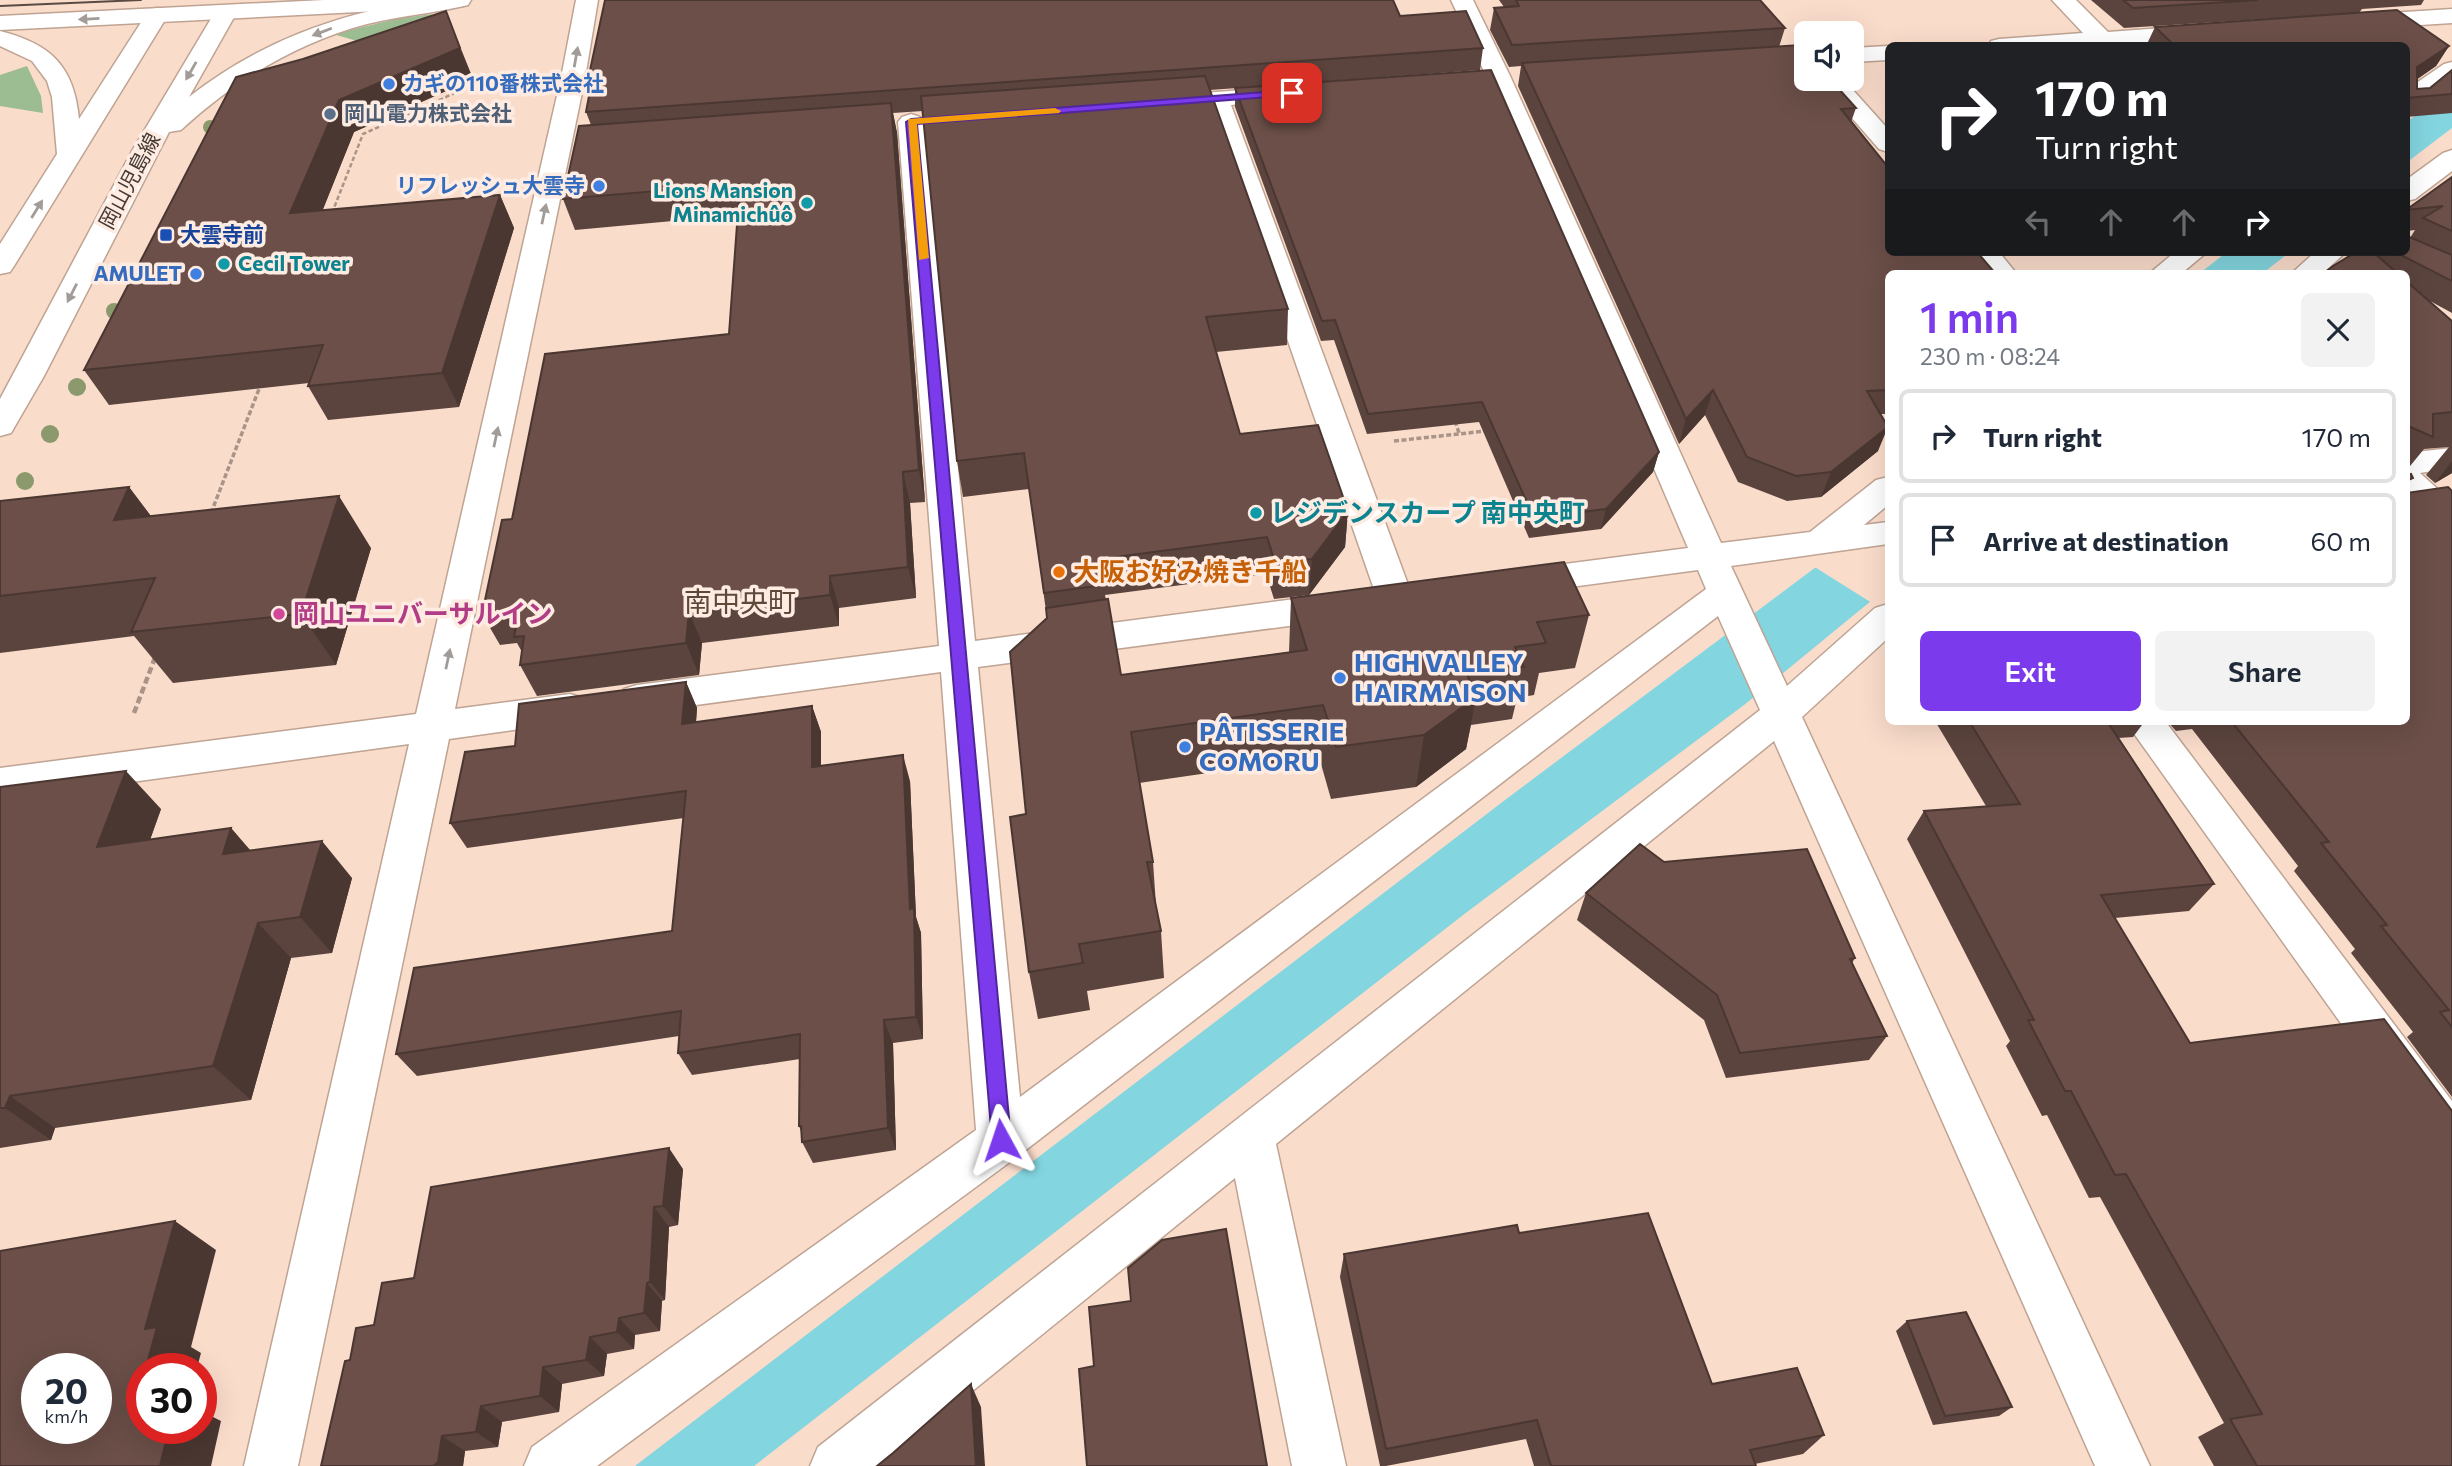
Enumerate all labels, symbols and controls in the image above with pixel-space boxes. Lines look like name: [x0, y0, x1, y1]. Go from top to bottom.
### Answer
one-way arrow: [78, 13, 100, 24]
map controls: [1794, 21, 1864, 91]
button: sound: [1794, 21, 1864, 91]
one-way arrow: [311, 27, 332, 38]
one-way arrow: [571, 46, 582, 68]
one-way arrow: [185, 61, 198, 80]
pin: [1262, 63, 1322, 123]
text: 170 m: [2035, 66, 2168, 126]
place label: カギの110番株式会社: [403, 70, 604, 95]
icon: right: [1920, 70, 2011, 161]
icon: arrive: [1273, 74, 1311, 112]
marker: カギの110番株式会社: [381, 76, 397, 92]
place label: 岡山電力株式会社: [344, 100, 512, 125]
marker: 岡山電力株式会社: [322, 106, 338, 122]
text: Turn right: [2035, 126, 2178, 166]
street label: 岡山児島線: [93, 128, 164, 233]
place label: リフレッシュ大雲寺: [396, 172, 585, 197]
place label: Lions Mansion Minamichûô: [653, 177, 793, 226]
marker: リフレッシュ大雲寺: [591, 178, 607, 194]
marker: Lions Mansion Minamichûô: [799, 195, 815, 211]
one-way arrow: [30, 199, 43, 218]
one-way arrow: [538, 203, 549, 225]
icon: left: [2019, 203, 2057, 241]
icon: ahead: [2092, 203, 2130, 241]
icon: ahead: [2165, 203, 2203, 241]
icon: right: [2238, 203, 2276, 241]
place label: 大雲寺前: [180, 221, 264, 246]
marker: 大雲寺前: [158, 227, 174, 243]
place label: Cecil Tower: [238, 250, 350, 275]
marker: Cecil Tower: [216, 256, 232, 272]
place label: AMULET: [93, 260, 182, 285]
marker: AMULET: [188, 266, 204, 282]
one-way arrow: [66, 283, 78, 303]
text: 1 min: [1920, 290, 2019, 342]
button: close: [2301, 293, 2375, 367]
text: 230 m · 08:24: [1920, 342, 2060, 370]
icon: right: [1924, 417, 1962, 455]
text: Turn right: [1983, 421, 2102, 452]
text: 170 m: [2302, 421, 2371, 452]
one-way arrow: [490, 426, 501, 448]
place label: レジデンスカープ 南中央町: [1270, 496, 1585, 527]
marker: レジデンスカープ 南中央町: [1248, 505, 1264, 521]
icon: arrive: [1924, 521, 1962, 559]
text: Arrive at destination: [1983, 525, 2229, 556]
text: 60 m: [2311, 525, 2371, 556]
place label: 大阪お好み焼き千船: [1073, 555, 1307, 586]
marker: 大阪お好み焼き千船: [1051, 564, 1067, 580]
district label: 南中央町: [684, 584, 796, 618]
place label: 岡山ユニバーサルイン: [293, 597, 552, 628]
marker: 岡山ユニバーサルイン: [271, 606, 287, 622]
button: Exit: [1920, 631, 2141, 711]
button: Share: [2155, 631, 2375, 711]
place label: HIGH VALLEY HAIRMAISON: [1354, 646, 1527, 707]
one-way arrow: [443, 648, 454, 670]
marker: HIGH VALLEY HAIRMAISON: [1332, 670, 1348, 686]
place label: PÂTISSERIE COMORU: [1199, 715, 1344, 776]
marker: PÂTISSERIE COMORU: [1177, 739, 1193, 755]
position arrow: [964, 1103, 1038, 1177]
speed limit sign: 30: [126, 1353, 217, 1444]
text: 20: [45, 1368, 88, 1411]
text: km/h: [45, 1405, 88, 1427]

